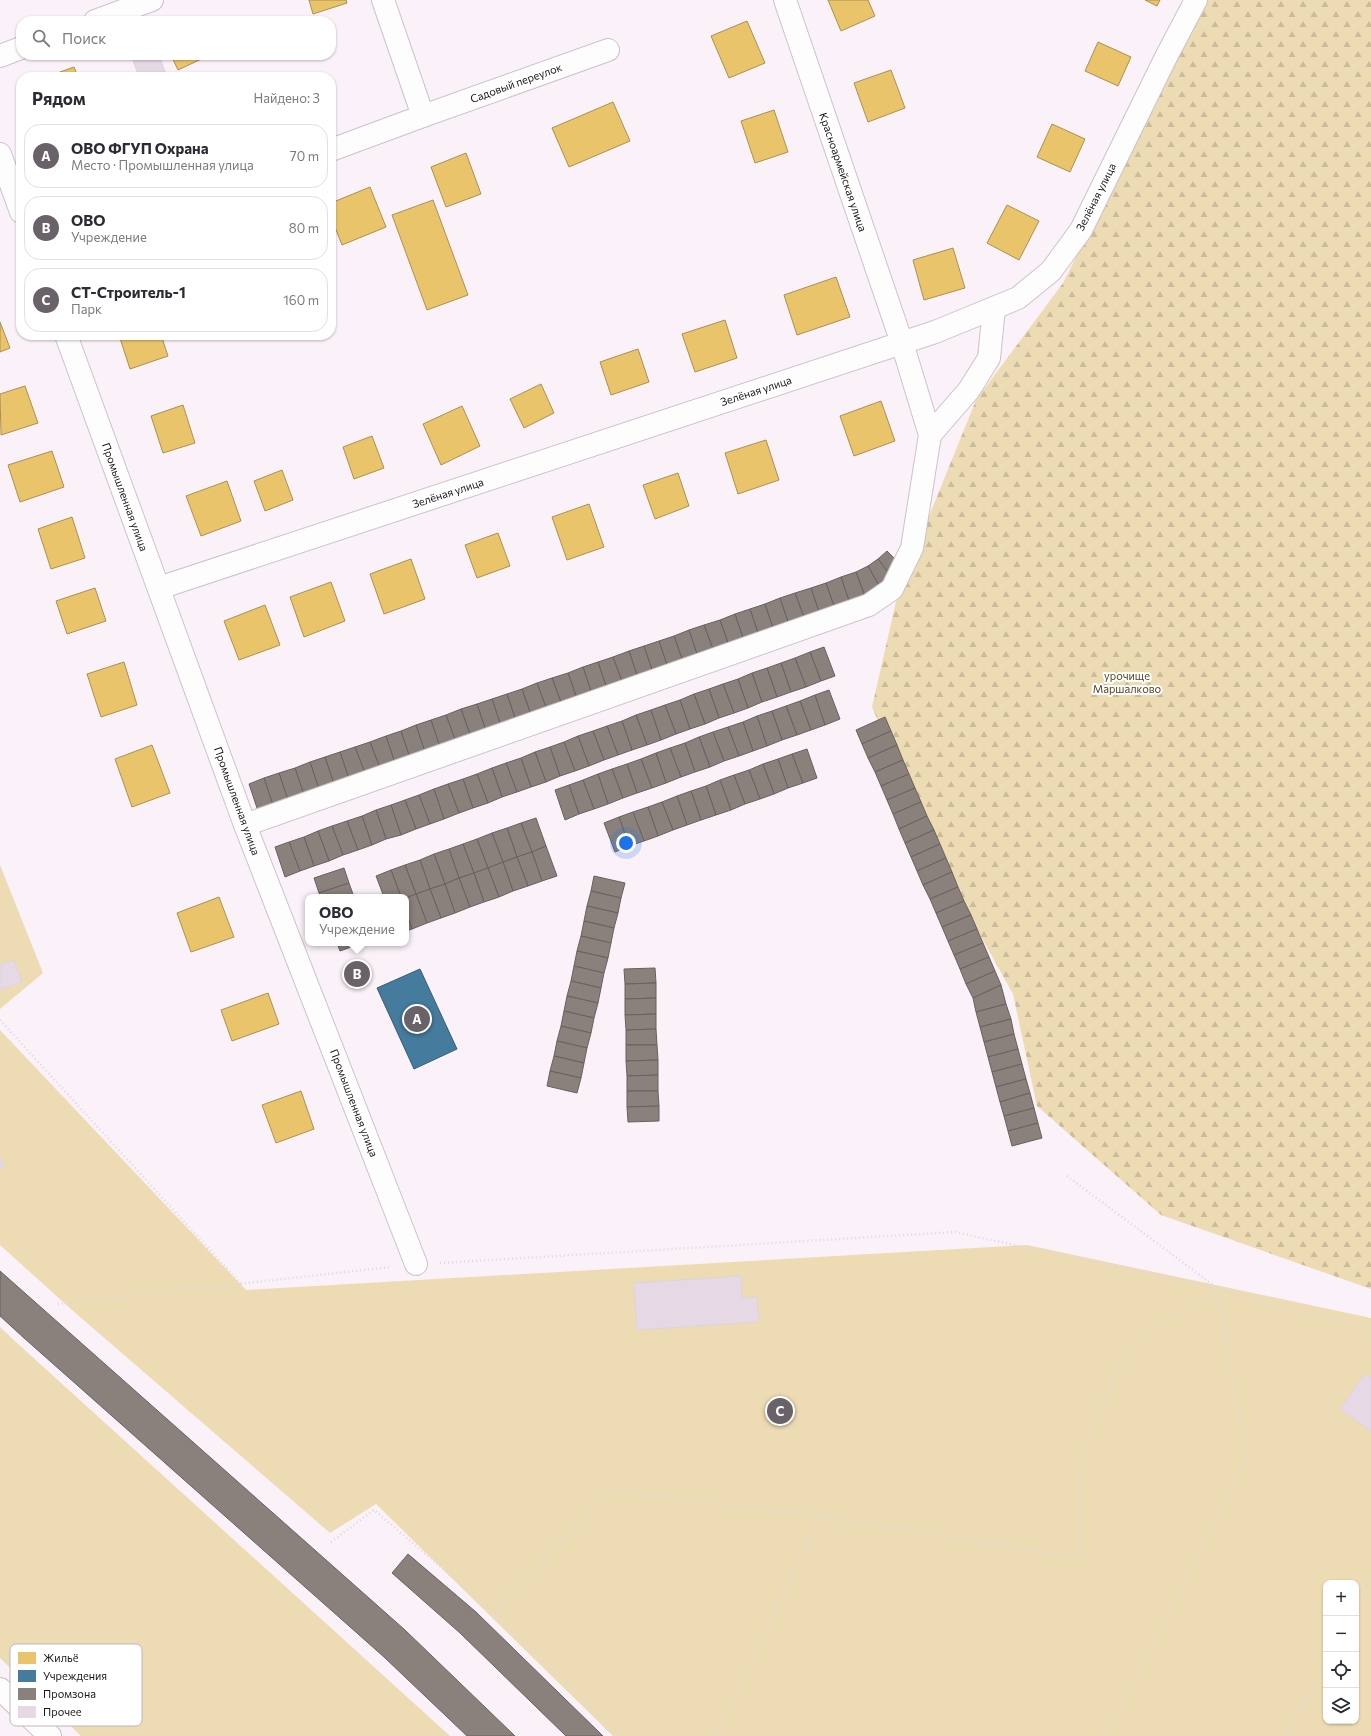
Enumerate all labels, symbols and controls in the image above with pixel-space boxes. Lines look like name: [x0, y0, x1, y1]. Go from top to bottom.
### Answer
search box: [16, 16, 336, 60]
icon: search: [30, 27, 52, 49]
text: Поиск: [62, 29, 106, 47]
street label: Садовый переулок: [468, 60, 564, 105]
text: Рядом: [32, 88, 86, 109]
text: Найдено: 3: [253, 90, 320, 106]
street label: Красноармейская улица: [817, 111, 870, 233]
text: ОВО ФГУП Охрана: [71, 139, 209, 157]
text: A: [41, 148, 51, 164]
text: 70 m: [290, 148, 319, 164]
text: Место · Промышленная улица: [71, 157, 254, 173]
street label: Зелёная улица: [1073, 161, 1118, 233]
text: ОВО: [71, 211, 105, 229]
text: B: [42, 220, 50, 236]
text: 80 m: [289, 220, 319, 236]
text: Учреждение: [71, 229, 147, 245]
text: СТ-Строитель-1: [71, 283, 186, 301]
text: C: [42, 292, 50, 308]
text: 160 m: [283, 292, 319, 308]
text: Парк: [71, 301, 102, 317]
street label: Зелёная улица: [719, 373, 793, 408]
street label: Промышленная улица: [100, 441, 151, 553]
street label: Зелёная улица: [411, 475, 485, 510]
park label: урочище Маршалково: [1093, 669, 1162, 695]
street label: Промышленная улица: [212, 745, 263, 857]
your location: [616, 833, 636, 853]
popup: [305, 894, 409, 946]
text: ОВО: [319, 903, 353, 921]
text: Учреждение: [319, 921, 395, 937]
pin: B: [344, 959, 370, 989]
pin: A: [404, 1004, 430, 1034]
street label: Промышленная улица: [328, 1047, 381, 1159]
pin: C: [767, 1396, 793, 1426]
map controls: [1323, 1580, 1359, 1724]
button: +: [1323, 1580, 1359, 1616]
button: −: [1323, 1616, 1359, 1652]
legend: [10, 1644, 142, 1726]
text: Жильё: [43, 1651, 79, 1664]
button: locate: [1323, 1652, 1359, 1688]
text: Учреждения: [43, 1669, 107, 1682]
text: Промзона: [43, 1687, 96, 1700]
button: layers: [1323, 1688, 1359, 1724]
text: Прочее: [43, 1705, 82, 1718]

